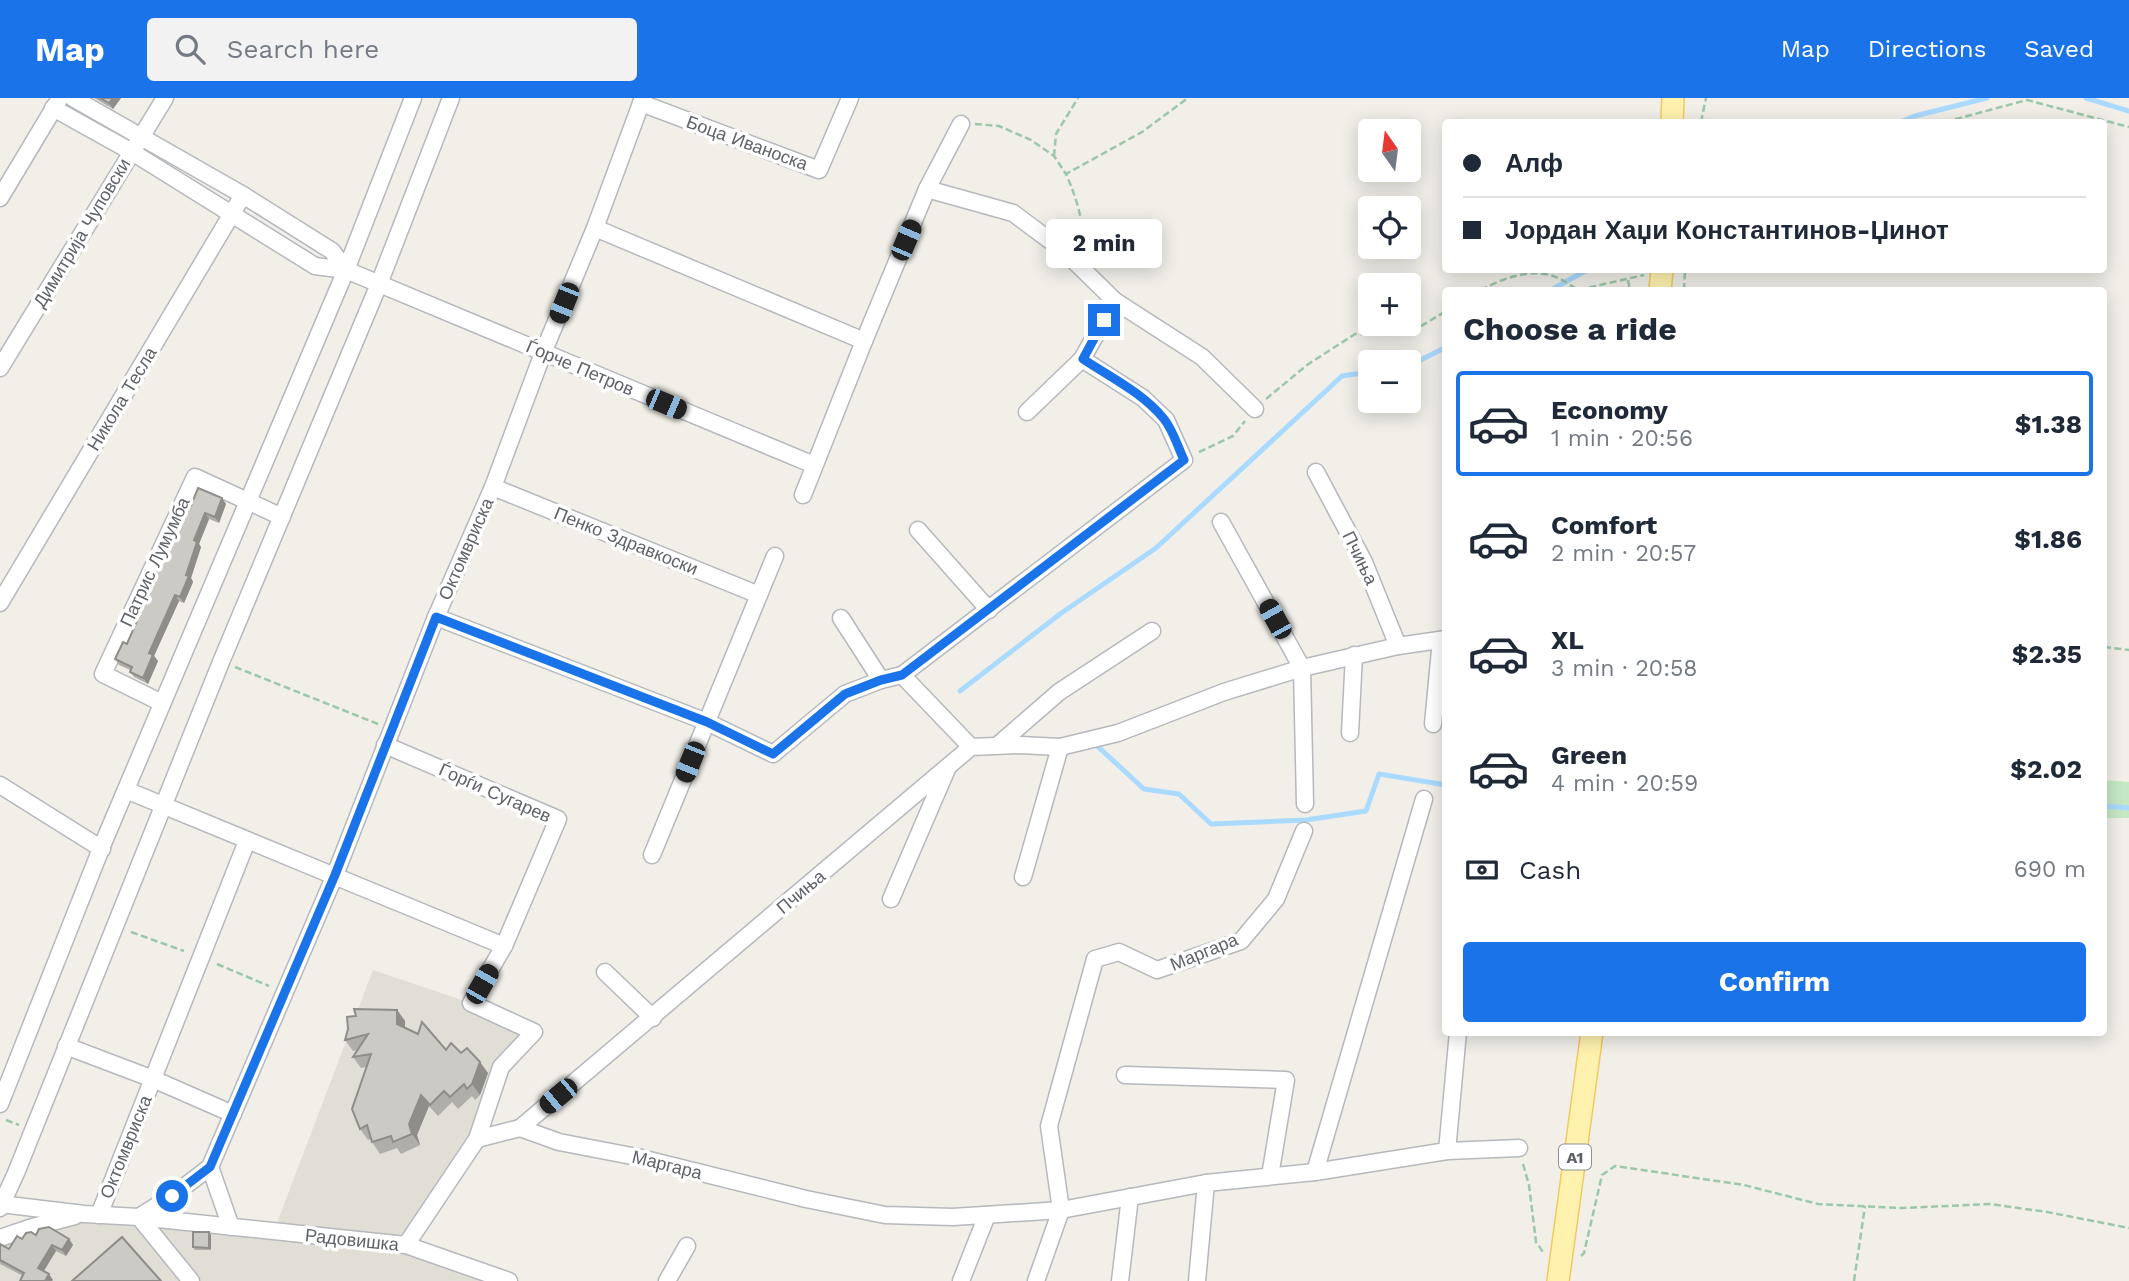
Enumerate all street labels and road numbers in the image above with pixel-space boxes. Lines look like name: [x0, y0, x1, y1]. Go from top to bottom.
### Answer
street label: Боца Иваноска: [684, 111, 812, 175]
street label: Димитрија Чуповски: [29, 154, 134, 311]
street label: Ѓорче Петров: [523, 335, 637, 400]
street label: Никола Тесла: [82, 342, 161, 454]
street label: Патрис Лумумба: [115, 493, 194, 630]
street label: Октомвриска: [434, 494, 498, 603]
street label: Пенко Здравкоски: [551, 502, 701, 579]
street label: Пчиња: [1339, 528, 1383, 589]
street label: Ѓорѓи Сугарев: [436, 758, 554, 827]
street label: Пчиња: [772, 865, 830, 918]
street label: Маргара: [1167, 928, 1242, 975]
street label: Октомвриска: [95, 1091, 156, 1201]
road number: A1: [1559, 1144, 1591, 1170]
street label: Маргара: [630, 1146, 705, 1184]
street label: Радовишка: [304, 1224, 401, 1255]

